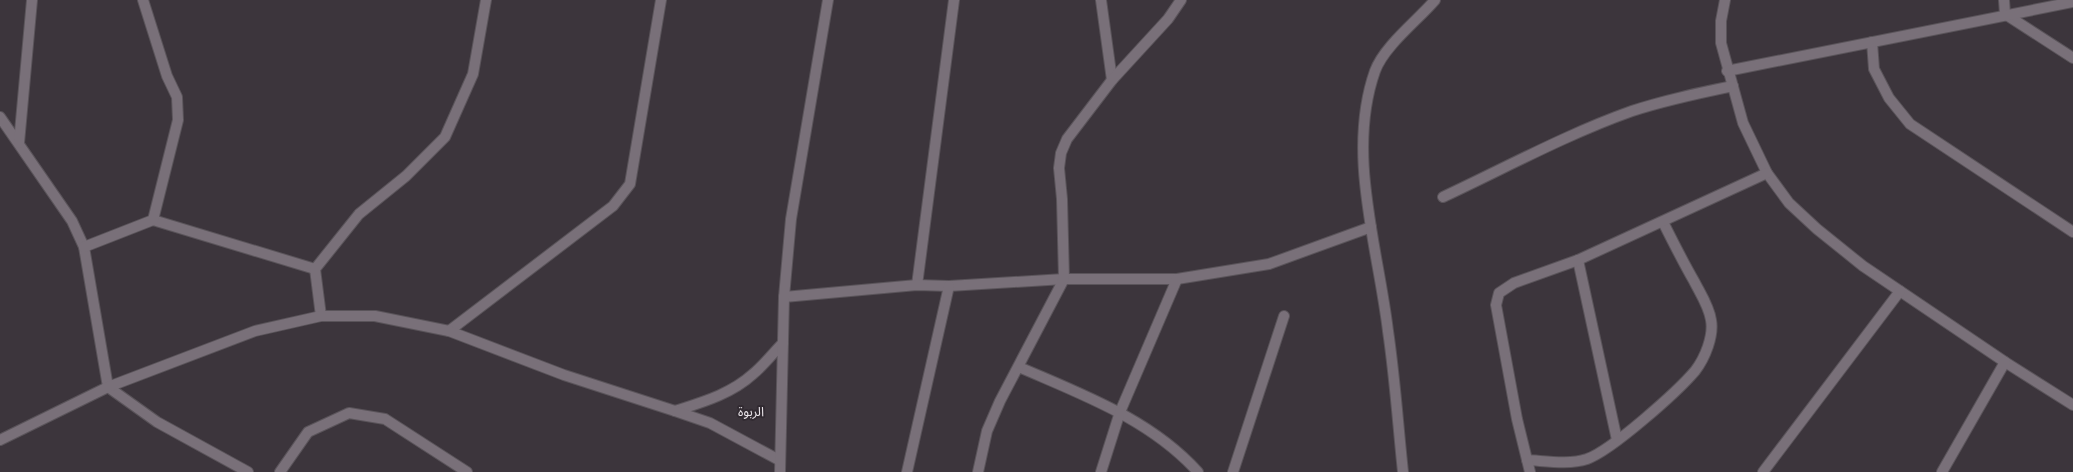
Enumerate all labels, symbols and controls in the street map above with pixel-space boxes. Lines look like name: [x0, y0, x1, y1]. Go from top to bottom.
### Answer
district label: الربوة: [738, 401, 764, 421]

